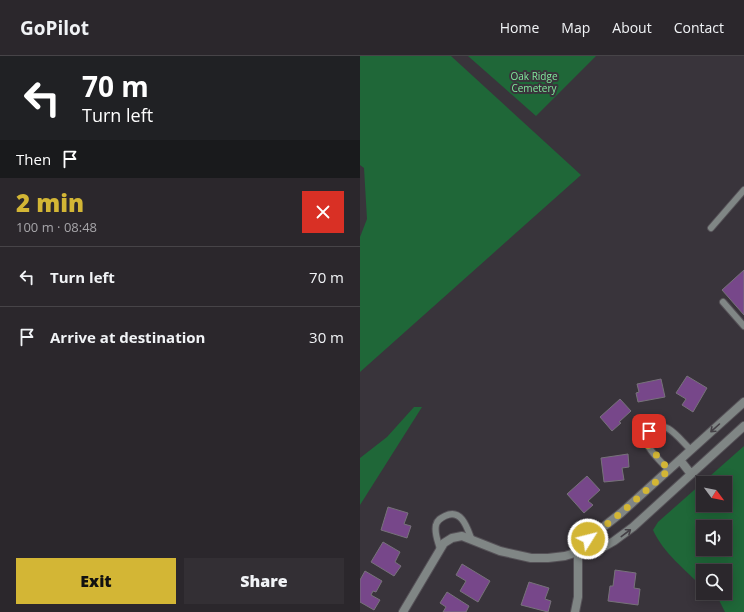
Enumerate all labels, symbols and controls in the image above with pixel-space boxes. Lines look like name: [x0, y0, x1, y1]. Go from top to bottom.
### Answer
text: GoPilot: [20, 15, 89, 41]
text: Home: [500, 18, 539, 37]
text: Map: [561, 18, 590, 37]
text: About: [612, 18, 652, 37]
text: Contact: [674, 18, 724, 37]
text: 70 m: [82, 67, 149, 105]
park label: Oak Ridge Cemetery: [510, 69, 558, 95]
icon: left: [16, 72, 68, 124]
text: Turn left: [82, 103, 153, 127]
icon: arrive: [59, 148, 81, 170]
text: Then: [16, 149, 51, 169]
text: 2 min: [16, 186, 84, 219]
button: close: [302, 191, 344, 233]
text: 100 m · 08:48: [16, 218, 97, 236]
icon: left: [16, 266, 38, 288]
text: Turn left: [50, 267, 115, 287]
text: 70 m: [309, 267, 344, 287]
icon: arrive: [16, 326, 38, 348]
text: Arrive at destination: [50, 327, 205, 347]
text: 30 m: [309, 327, 344, 347]
pin: [632, 414, 666, 448]
icon: arrive: [638, 420, 660, 442]
one-way arrow: [710, 423, 720, 433]
north arrow: [696, 476, 732, 512]
map controls: [696, 476, 732, 600]
position arrow: [567, 518, 609, 560]
button: sound: [696, 520, 732, 556]
one-way arrow: [620, 528, 631, 537]
button: Exit: [16, 558, 176, 604]
button: Share: [184, 558, 344, 604]
button: search: [696, 564, 732, 600]

